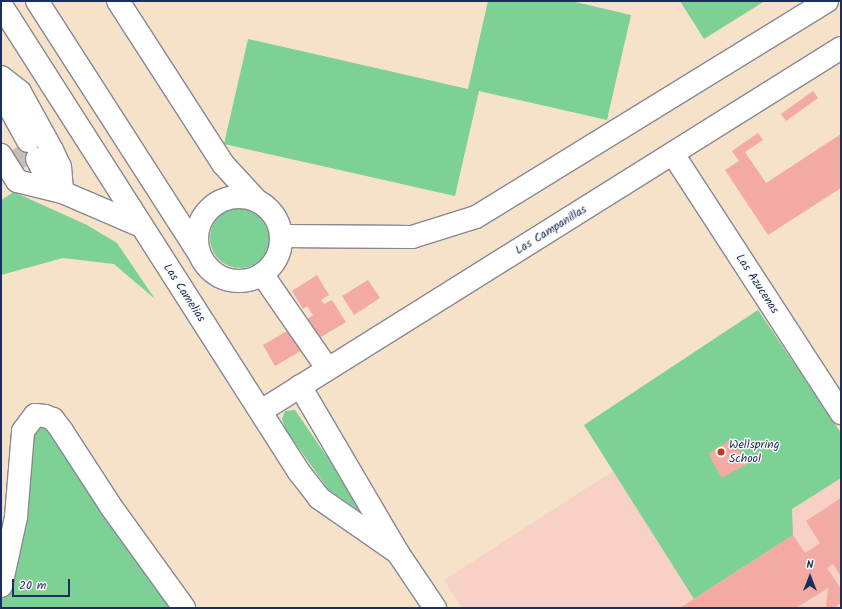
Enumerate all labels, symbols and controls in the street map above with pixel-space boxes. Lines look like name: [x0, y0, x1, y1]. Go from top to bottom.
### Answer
street label: Las Campanillas: [513, 202, 589, 258]
street label: Las Azucenas: [732, 251, 782, 317]
street label: Las Camelias: [160, 261, 208, 325]
place label: Wellspring School: [729, 438, 779, 466]
marker: Wellspring School: [716, 447, 726, 457]
text: N: [807, 556, 813, 574]
north arrow: [790, 557, 830, 597]
scale bar: [14, 571, 72, 597]
text: 20 m: [19, 576, 46, 595]

